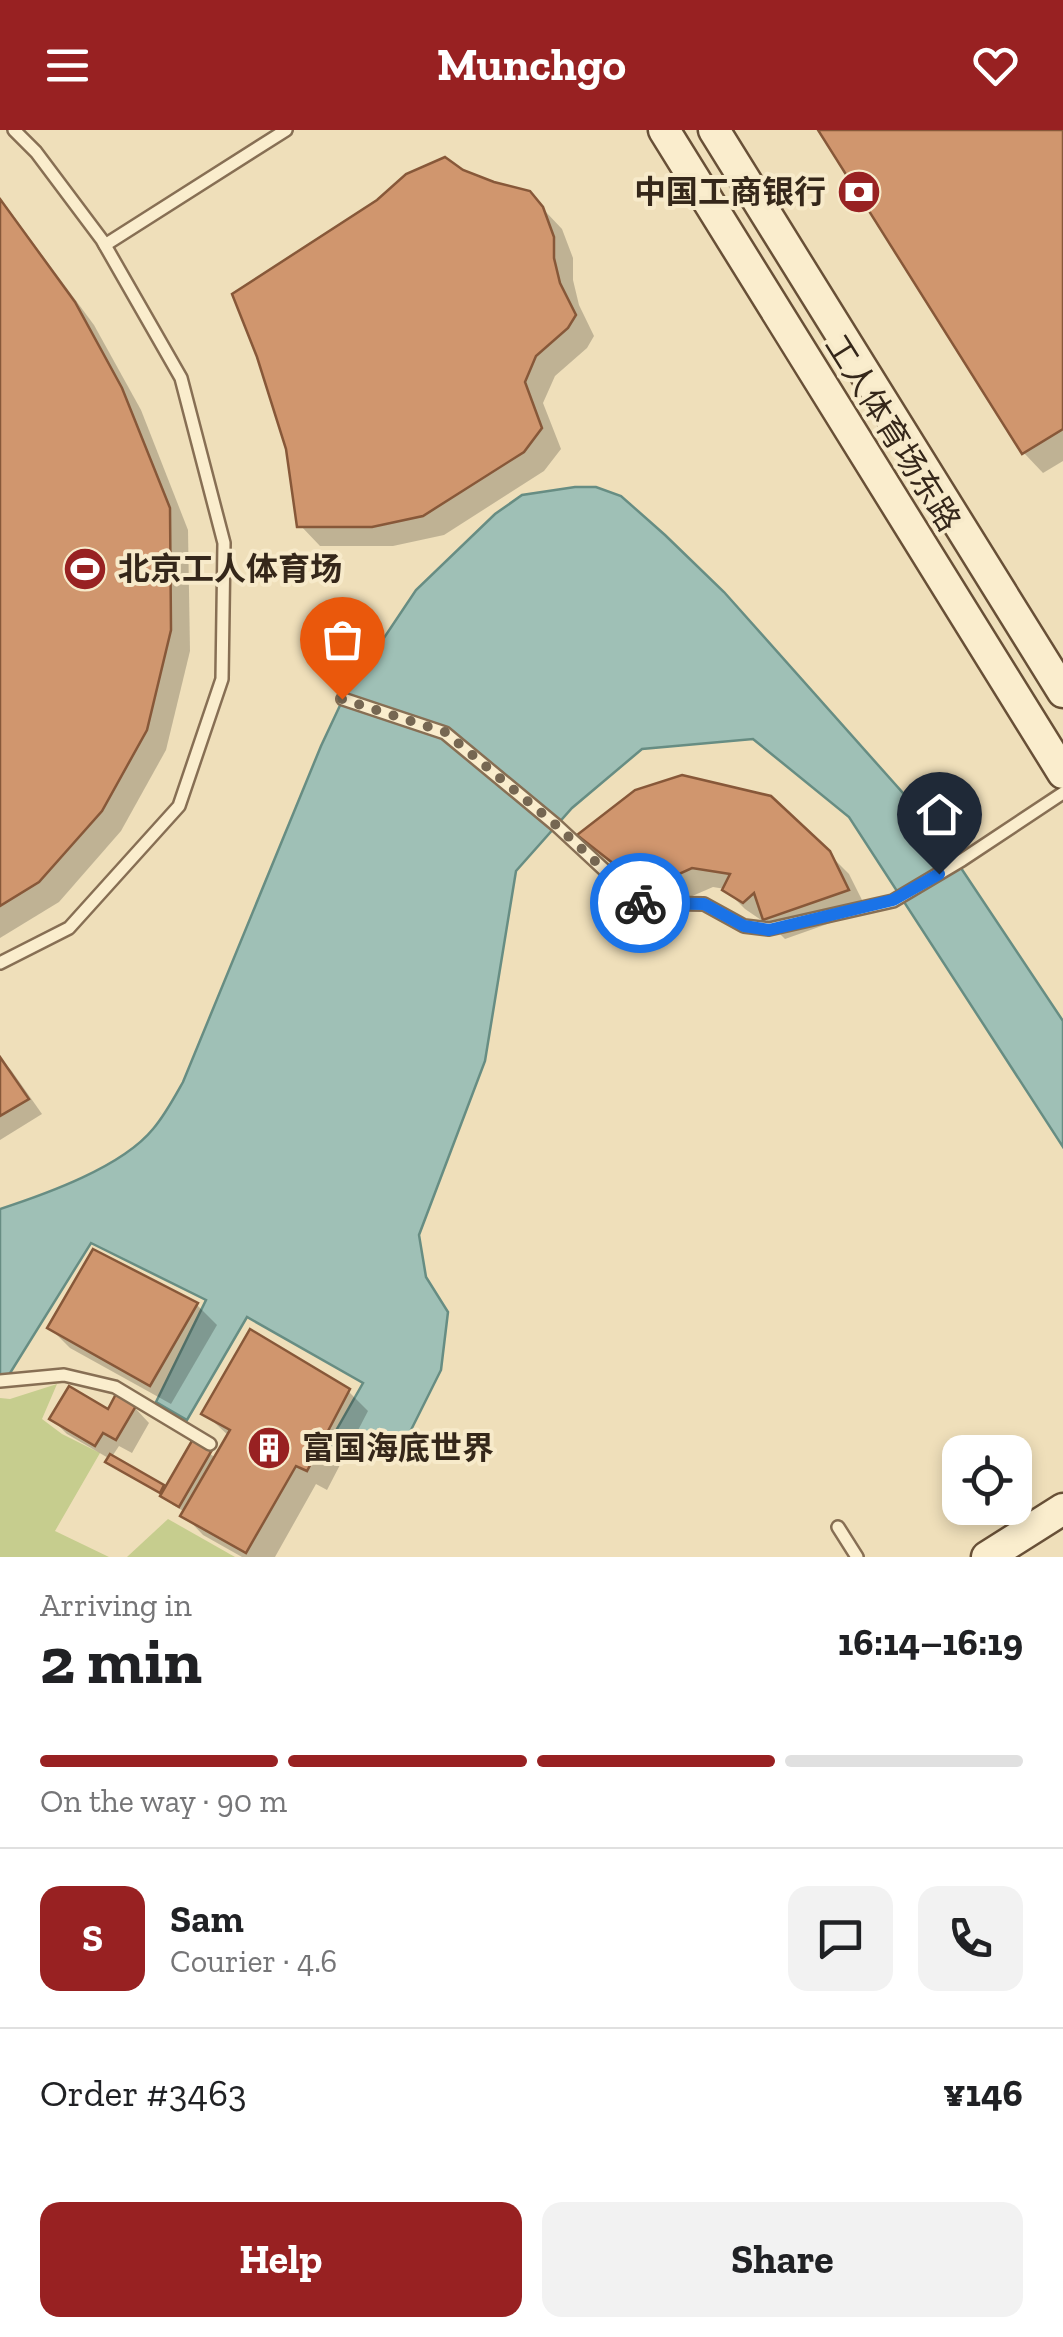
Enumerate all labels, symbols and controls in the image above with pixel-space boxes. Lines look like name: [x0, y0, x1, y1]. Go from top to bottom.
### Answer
icon: menu: [40, 38, 95, 93]
text: Munchgo: [437, 38, 626, 92]
icon: heart: [968, 38, 1023, 93]
bank icon: 中国工商银行: [836, 169, 882, 215]
place label: 中国工商银行: [634, 173, 826, 211]
street label: 工人体育场东路: [818, 328, 968, 538]
sports icon: 北京工人体育场: [62, 546, 108, 592]
place label: 北京工人体育场: [118, 550, 342, 588]
pin: [300, 597, 385, 700]
icon: bag: [315, 612, 370, 667]
pin: [897, 772, 982, 875]
icon: home: [912, 787, 967, 842]
courier: [590, 853, 690, 953]
icon: bike: [613, 876, 668, 931]
building icon: 富国海底世界: [246, 1425, 292, 1471]
place label: 富国海底世界: [302, 1429, 494, 1467]
map controls: [942, 1435, 1032, 1525]
button: locate: [942, 1435, 1032, 1525]
text: Arriving in: [40, 1586, 192, 1624]
text: 16:14–16:19: [838, 1619, 1023, 1665]
text: 2 min: [40, 1622, 202, 1700]
text: On the way · 90 m: [40, 1782, 287, 1820]
button: chat: [788, 1886, 893, 1991]
button: phone: [918, 1886, 1023, 1991]
text: Sam: [170, 1896, 244, 1942]
text: S: [82, 1915, 103, 1961]
text: Courier · 4.6: [170, 1942, 337, 1980]
text: Order #3463: [40, 2070, 247, 2116]
text: ¥146: [943, 2070, 1023, 2116]
button: Help: [40, 2202, 522, 2317]
button: Share: [542, 2202, 1023, 2317]

